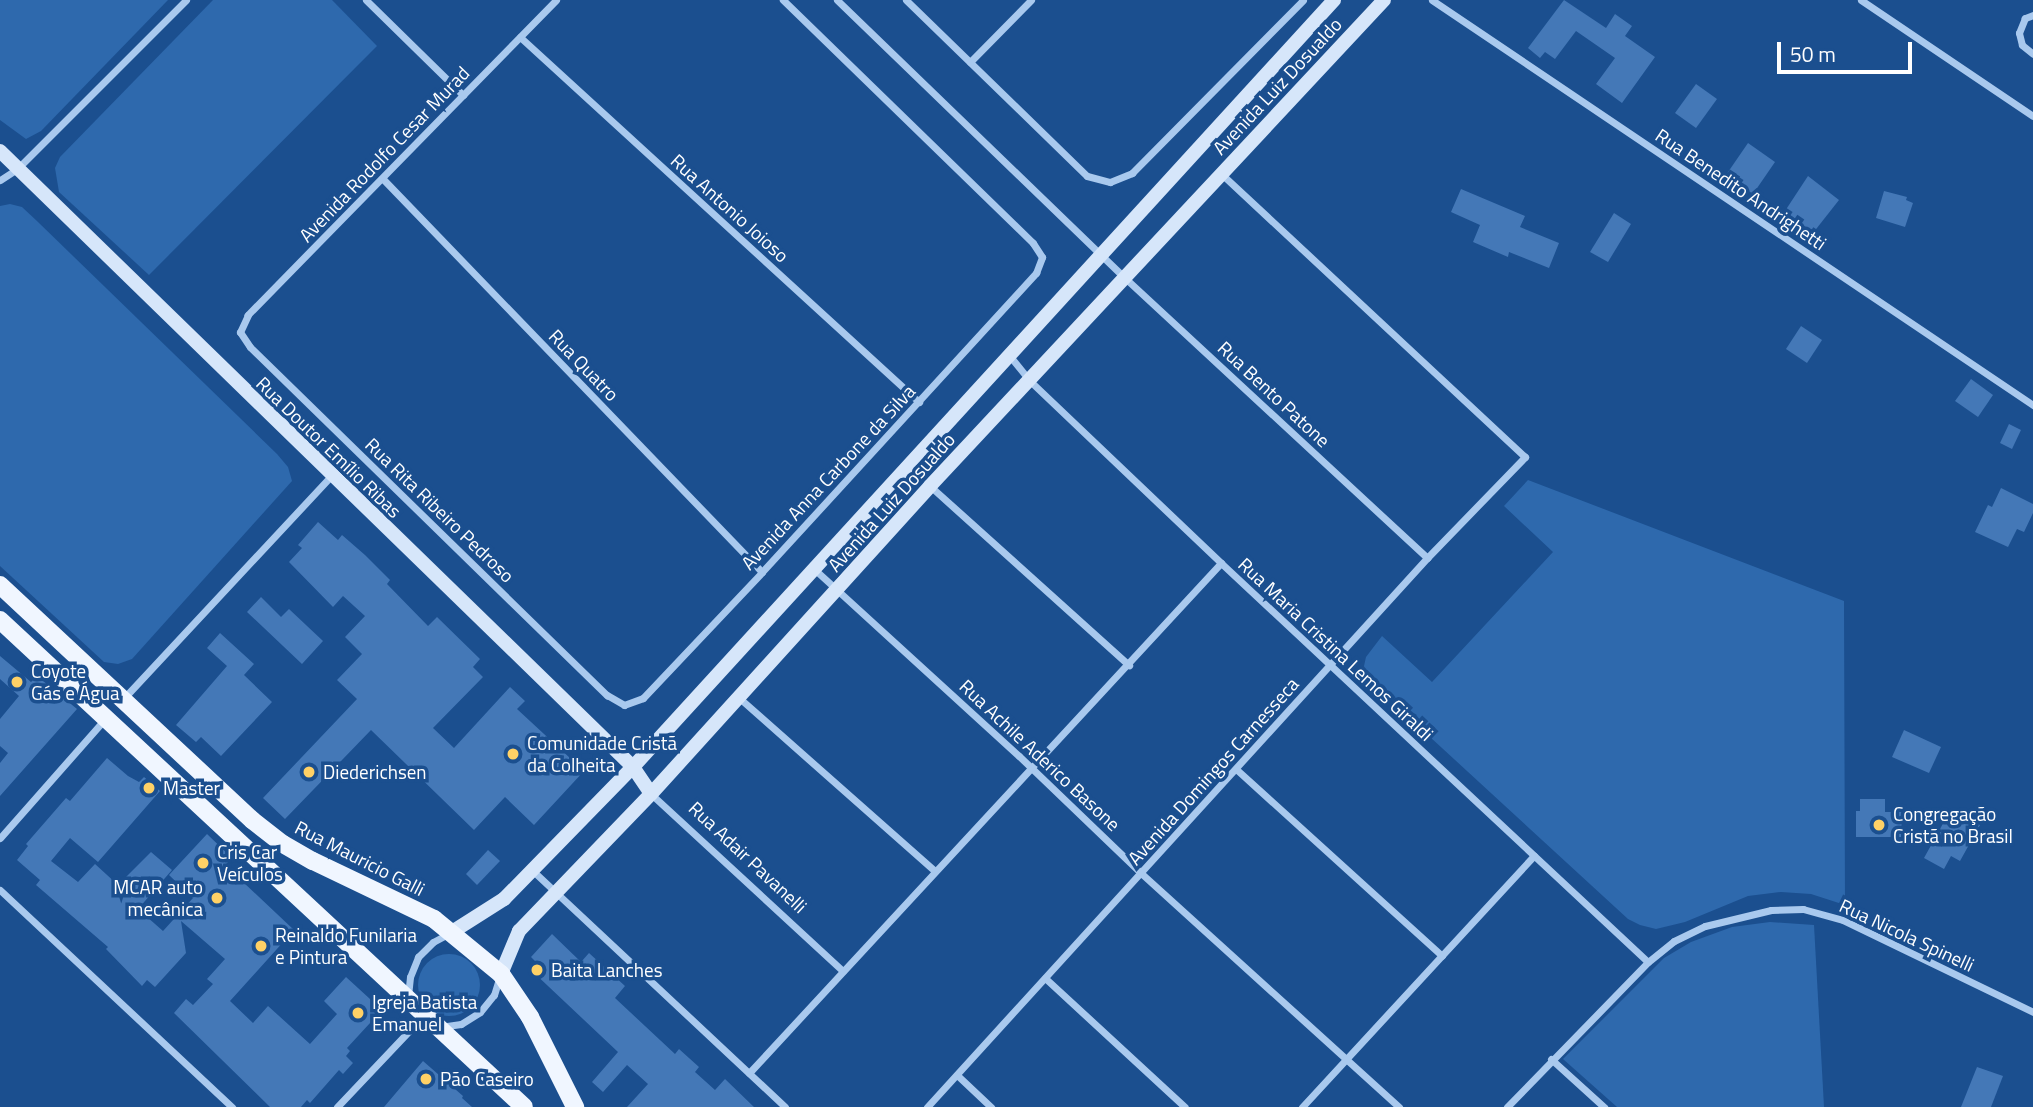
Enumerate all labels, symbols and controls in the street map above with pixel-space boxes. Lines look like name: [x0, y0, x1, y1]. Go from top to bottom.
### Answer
street label: Avenida Luiz Dosualdo: [1208, 13, 1346, 159]
scale bar: [1781, 28, 1916, 72]
text: 50 m: [1790, 38, 1836, 70]
street label: Avenida Rodolfo Cesar Murad: [294, 62, 474, 246]
street label: Rua Benedito Andrighetti: [1651, 123, 1831, 255]
street label: Rua Antonio Joioso: [666, 149, 794, 267]
street label: Rua Quatro: [544, 324, 624, 406]
street label: Rua Bento Patone: [1213, 336, 1335, 452]
street label: Rua Doutor Emílio Ribas: [252, 372, 406, 522]
street label: Avenida Anna Carbone da Silva: [736, 380, 920, 574]
street label: Avenida Luiz Dosualdo: [823, 428, 959, 576]
street label: Rua Rita Ribeiro Pedroso: [361, 433, 519, 587]
street label: Rua Maria Cristina Lemos Giraldi: [1234, 553, 1438, 745]
place label: Coyote Gás e Água: [31, 660, 120, 704]
street label: Avenida Domingos Carnesseca: [1123, 673, 1303, 869]
marker: Coyote Gás e Água: [9, 674, 25, 690]
street label: Rua Achile Aderico Basone: [955, 675, 1125, 835]
place label: Comunidade Cristã da Colheita: [527, 732, 677, 776]
marker: Comunidade Cristã da Colheita: [505, 746, 521, 762]
place label: Diederichsen: [323, 761, 427, 783]
marker: Diederichsen: [301, 764, 317, 780]
place label: Master: [163, 777, 220, 799]
marker: Master: [141, 780, 157, 796]
street label: Rua Adair Pavanelli: [684, 797, 812, 917]
place label: Congregação Cristã no Brasil: [1893, 803, 2013, 847]
street label: Rua Mauricio Galli: [291, 815, 429, 901]
marker: Congregação Cristã no Brasil: [1871, 817, 1887, 833]
place label: Cris Car Veículos: [217, 841, 283, 885]
marker: Cris Car Veículos: [195, 855, 211, 871]
place label: MCAR auto mecânica: [113, 876, 203, 920]
marker: MCAR auto mecânica: [209, 890, 225, 906]
street label: Rua Nicola Spinelli: [1836, 894, 1978, 976]
place label: Reinaldo Funilaria e Pintura: [275, 924, 417, 968]
marker: Reinaldo Funilaria e Pintura: [253, 938, 269, 954]
place label: Baita Lanches: [551, 959, 662, 981]
marker: Baita Lanches: [529, 962, 545, 978]
place label: Igreja Batista Emanuel: [372, 991, 477, 1035]
marker: Igreja Batista Emanuel: [350, 1005, 366, 1021]
place label: Pão Caseiro: [440, 1068, 534, 1090]
marker: Pão Caseiro: [418, 1071, 434, 1087]

